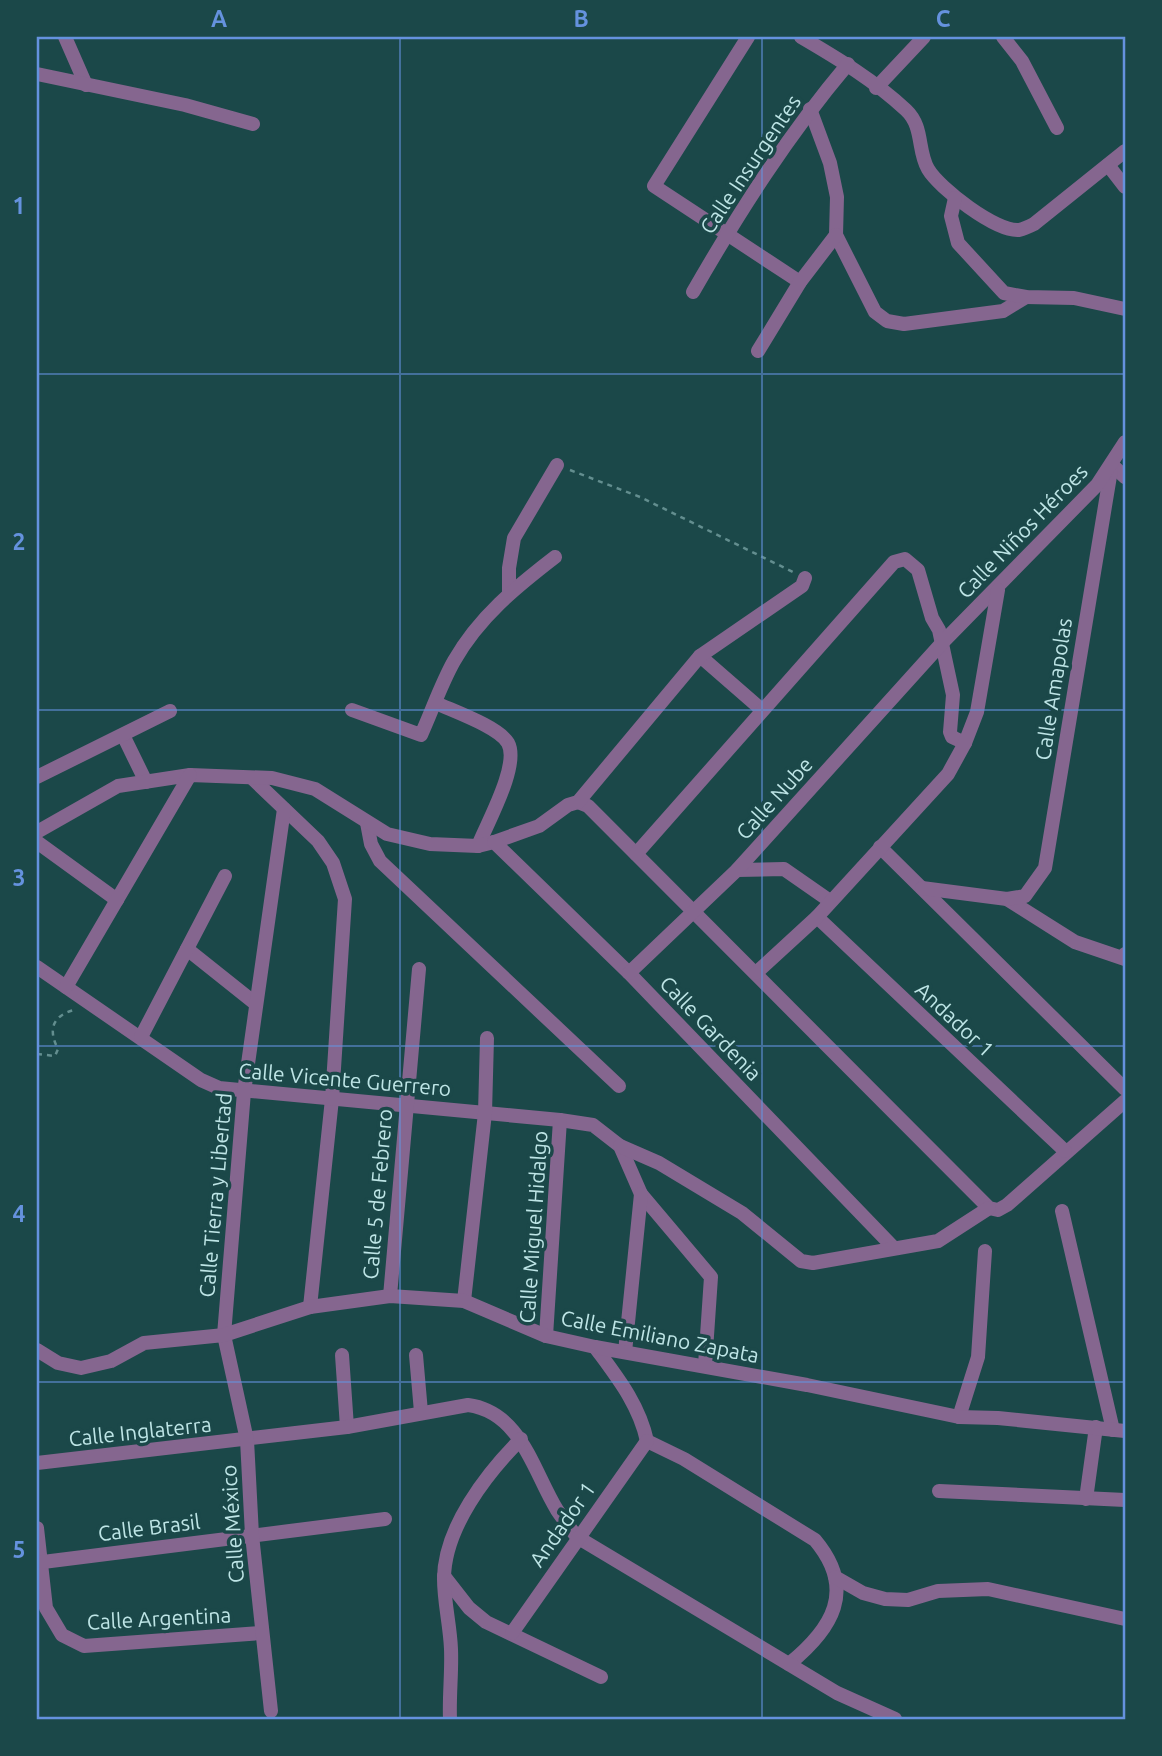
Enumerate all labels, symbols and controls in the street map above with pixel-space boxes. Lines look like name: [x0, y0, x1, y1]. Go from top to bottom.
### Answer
text: A: [211, 6, 227, 31]
text: B: [573, 6, 589, 31]
text: C: [936, 6, 951, 31]
street label: Calle Insurgentes: [695, 90, 805, 238]
text: 1: [13, 193, 25, 218]
street label: Calle Niños Héroes: [952, 459, 1092, 603]
text: 2: [13, 529, 25, 554]
street label: Calle Amapolas: [1030, 616, 1076, 762]
street label: Calle Nube: [731, 752, 817, 844]
text: 3: [13, 865, 25, 890]
street label: Calle Gardenia: [655, 971, 767, 1085]
street label: Andador 1: [911, 977, 999, 1061]
street label: Calle Vicente Guerrero: [238, 1058, 452, 1100]
street label: Calle Tierra y Libertad: [194, 1092, 236, 1298]
street label: Calle 5 de Febrero: [358, 1108, 396, 1280]
street label: Calle Miguel Hidalgo: [514, 1130, 552, 1324]
text: 4: [13, 1201, 26, 1226]
street label: Calle Emiliano Zapata: [559, 1305, 761, 1367]
street label: Calle Inglaterra: [67, 1412, 213, 1450]
street label: Calle México: [216, 1464, 248, 1584]
street label: Andador 1: [524, 1477, 600, 1571]
street label: Calle Brasil: [96, 1509, 202, 1545]
text: 5: [13, 1537, 25, 1562]
street label: Calle Argentina: [86, 1602, 232, 1634]

